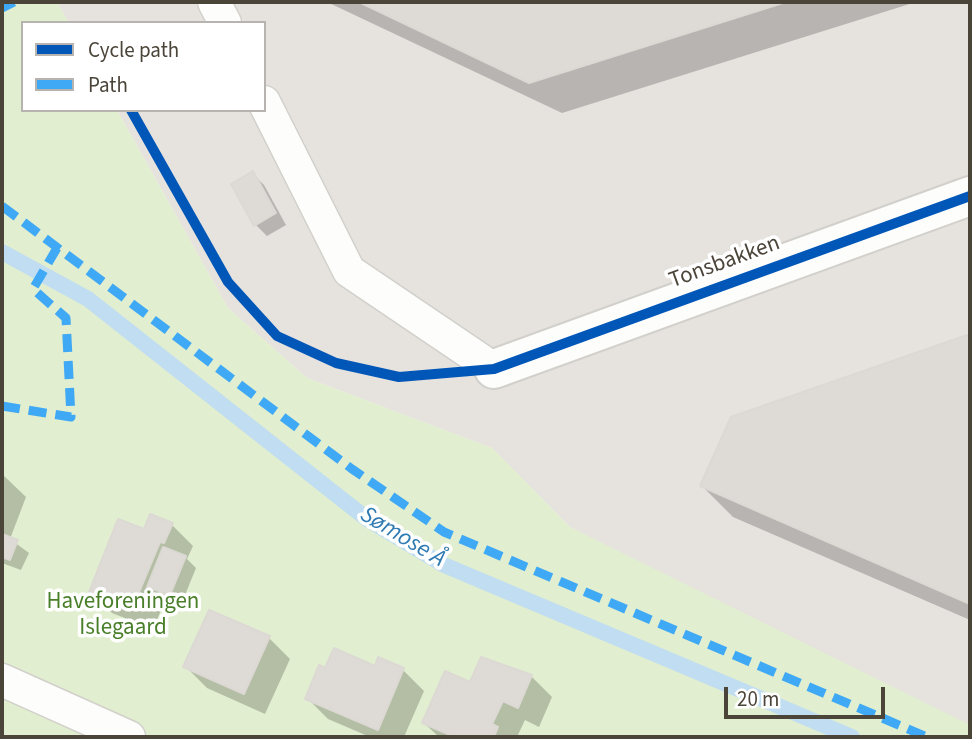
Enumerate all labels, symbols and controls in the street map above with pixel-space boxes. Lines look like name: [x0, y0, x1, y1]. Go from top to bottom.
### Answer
legend: [21, 21, 266, 112]
text: Cycle path: [88, 35, 179, 65]
text: Path: [88, 70, 128, 100]
street label: Tonsbakken: [666, 230, 784, 296]
water label: Sømose Å: [354, 501, 450, 575]
park label: Haveforeningen Islegaard: [47, 589, 199, 643]
scale bar: [727, 672, 888, 716]
text: 20 m: [737, 684, 779, 714]

